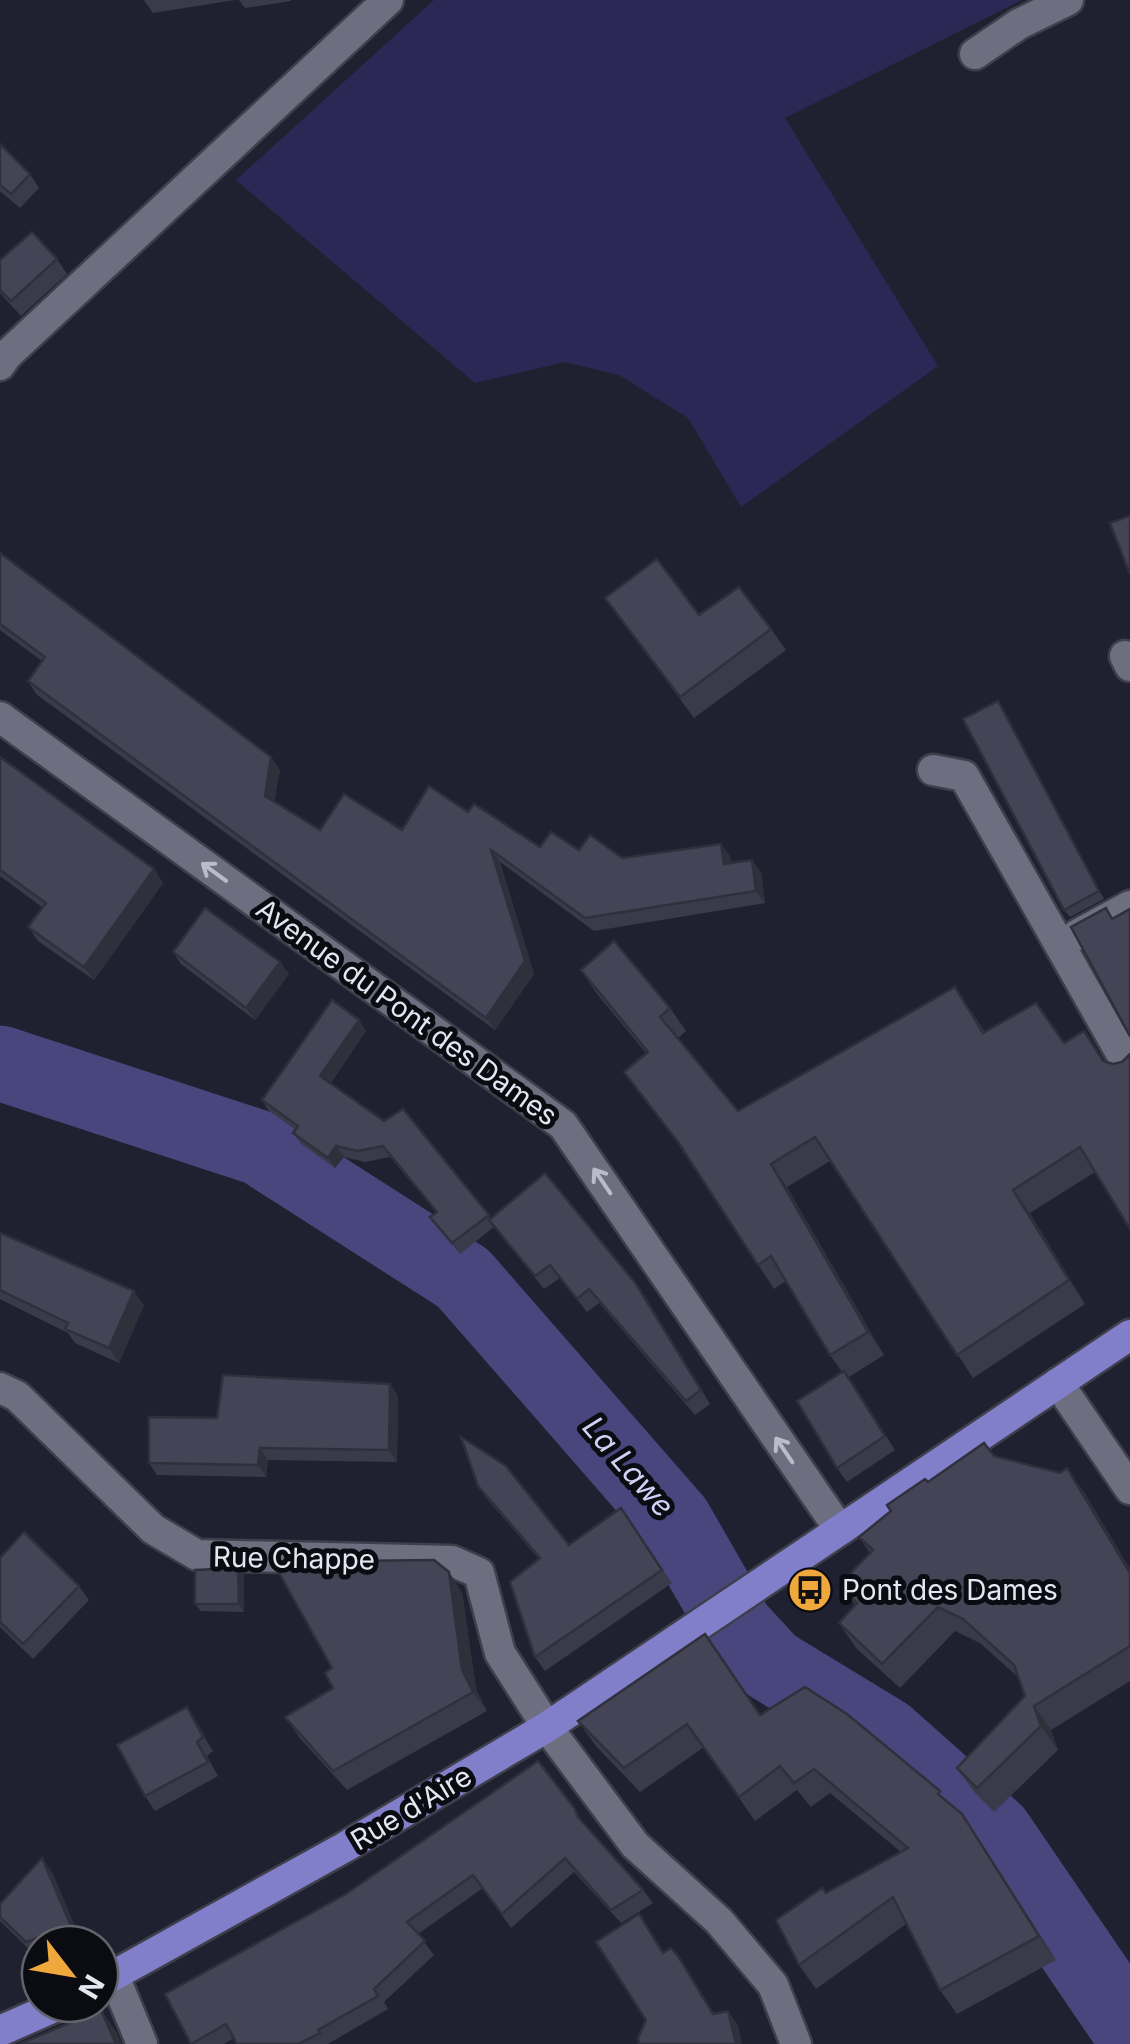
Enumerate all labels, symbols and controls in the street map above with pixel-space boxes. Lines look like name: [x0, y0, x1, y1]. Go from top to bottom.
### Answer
one-way arrow: [200, 861, 228, 882]
street label: Avenue du Pont des Dames: [250, 891, 564, 1133]
one-way arrow: [592, 1168, 613, 1196]
water label: La Lawe: [576, 1409, 682, 1524]
one-way arrow: [774, 1437, 795, 1465]
street label: Rue Chappe: [213, 1540, 375, 1576]
bus stop icon: Pont des Dames: [787, 1567, 833, 1613]
place label: Pont des Dames: [842, 1573, 1058, 1607]
street label: Rue d'Aire: [344, 1759, 478, 1857]
north arrow: [20, 1924, 120, 2024]
text: N: [71, 1969, 111, 2005]

